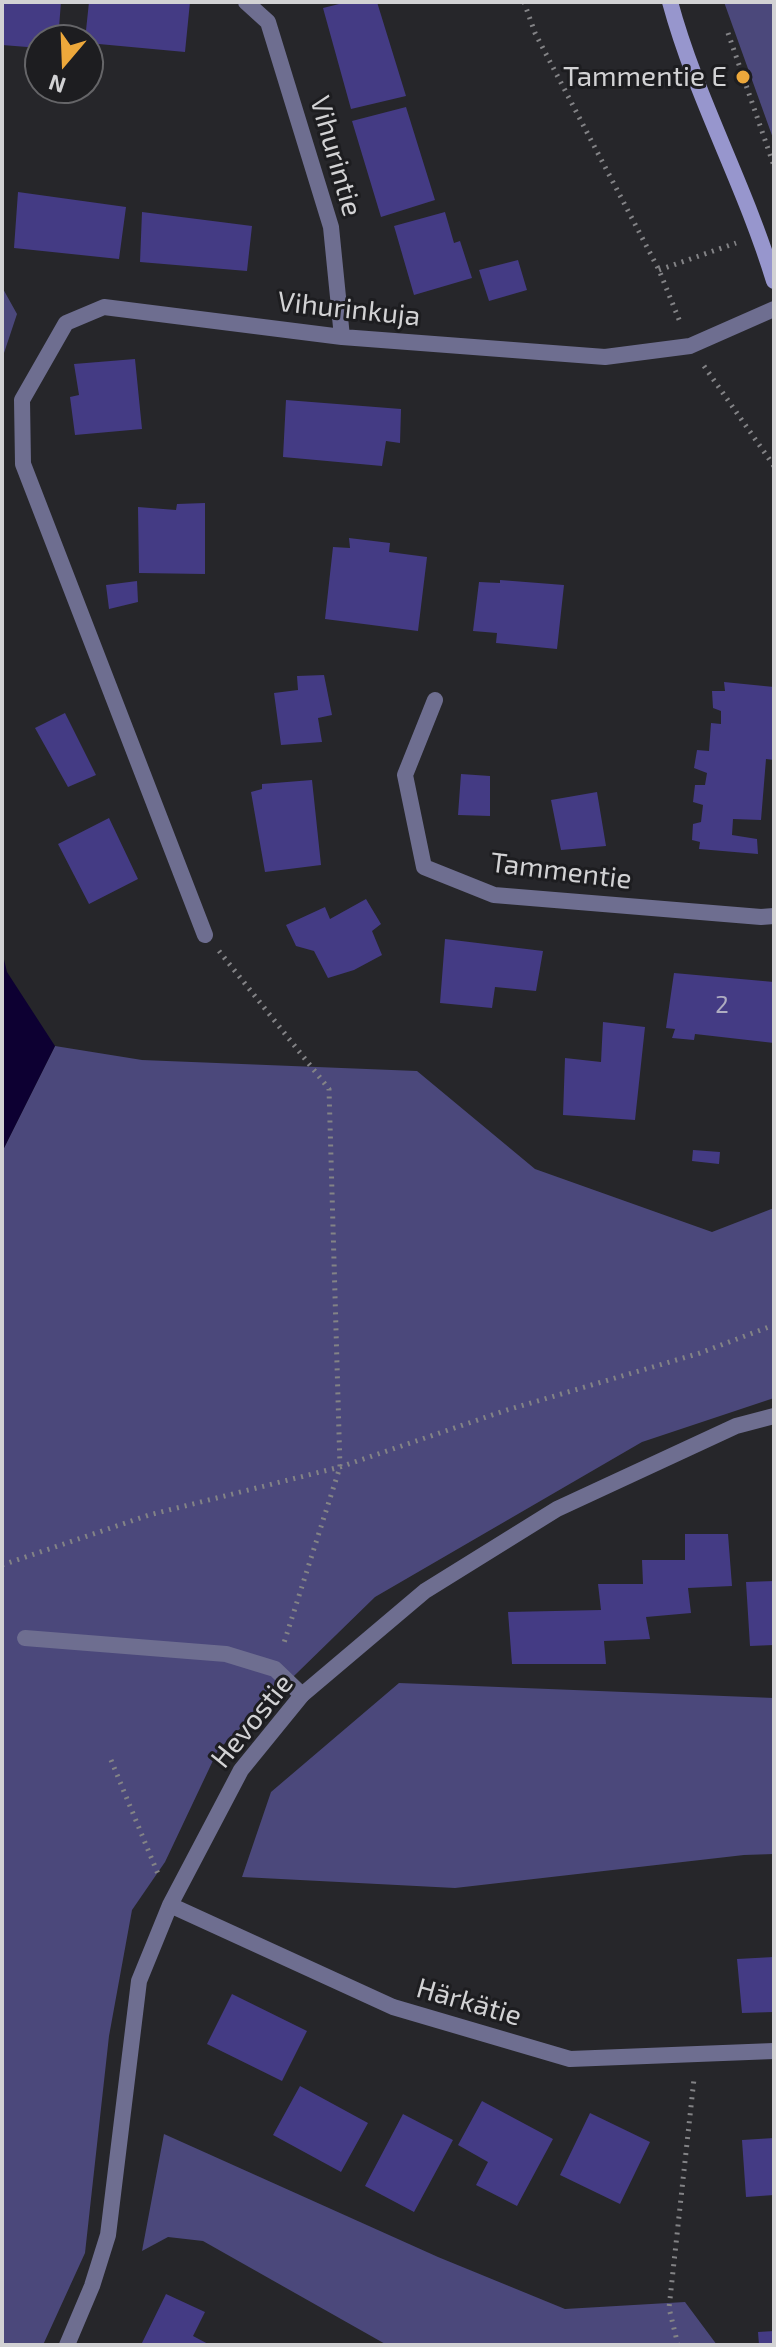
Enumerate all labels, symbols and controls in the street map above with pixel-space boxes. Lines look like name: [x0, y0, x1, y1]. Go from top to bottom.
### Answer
north arrow: [24, 24, 104, 104]
place label: Tammentie E: [563, 60, 727, 94]
marker: Tammentie E: [734, 68, 752, 86]
text: N: [45, 70, 69, 100]
street label: Vihurintie: [303, 92, 369, 220]
street label: Vihurinkuja: [276, 285, 422, 333]
street label: Tammentie: [488, 846, 634, 896]
house number: 2: [715, 991, 729, 1019]
street label: Hevostie: [204, 1667, 300, 1775]
street label: Härkätie: [413, 1971, 525, 2033]

